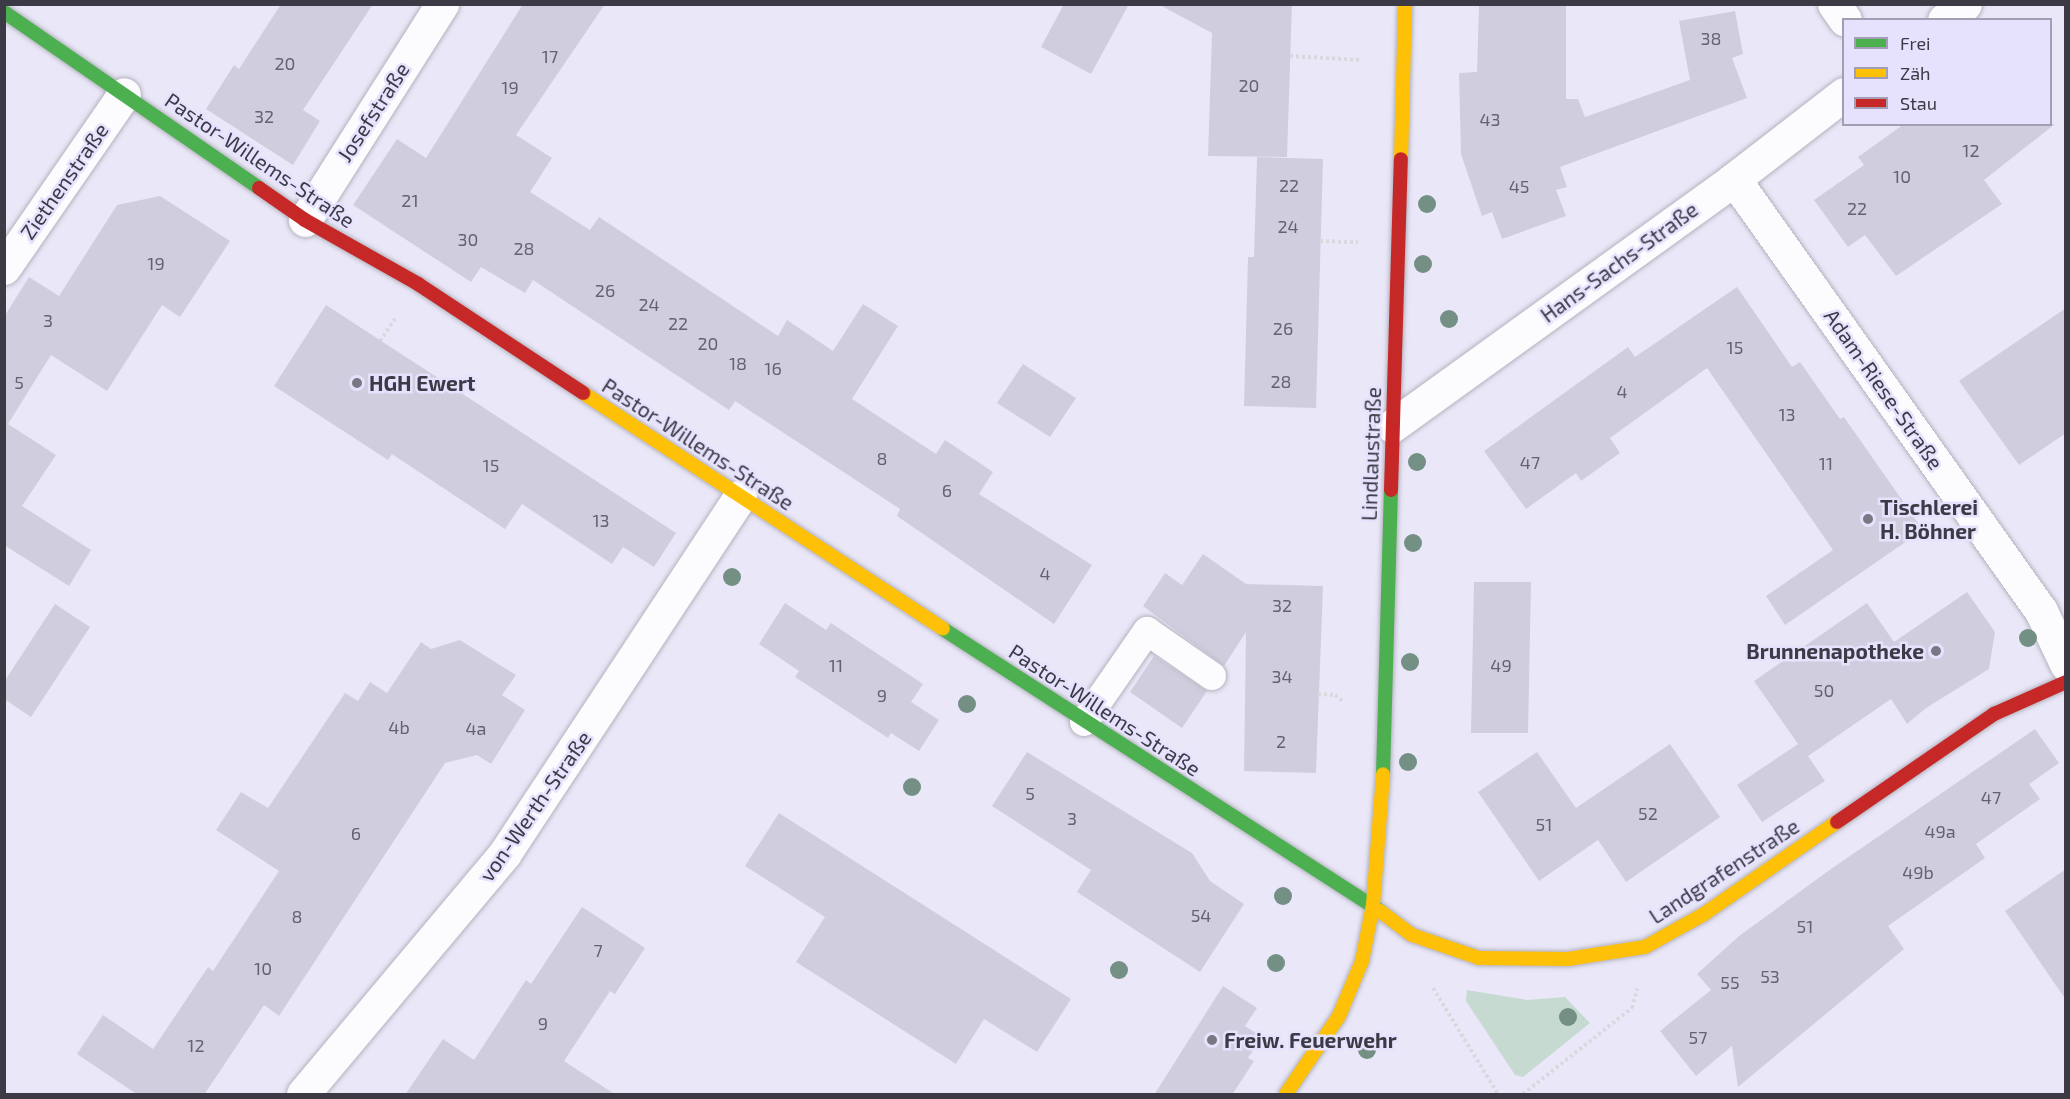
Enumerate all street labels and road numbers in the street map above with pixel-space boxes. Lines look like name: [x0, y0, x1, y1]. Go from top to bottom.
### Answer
street label: Josefstraße: [332, 58, 414, 166]
street label: Pastor-Willems-Straße: [160, 87, 360, 233]
street label: Ziethenstraße: [15, 118, 113, 244]
street label: Hans-Sachs-Straße: [1535, 196, 1703, 328]
street label: Adam-Riese-Straße: [1819, 304, 1949, 474]
street label: Pastor-Willems-Straße: [598, 373, 798, 515]
street label: Lindlaustraße: [1356, 387, 1386, 521]
street label: Pastor-Willems-Straße: [1005, 639, 1205, 781]
street label: von-Werth-Straße: [474, 726, 596, 886]
street label: Landgrafenstraße: [1644, 813, 1804, 929]

